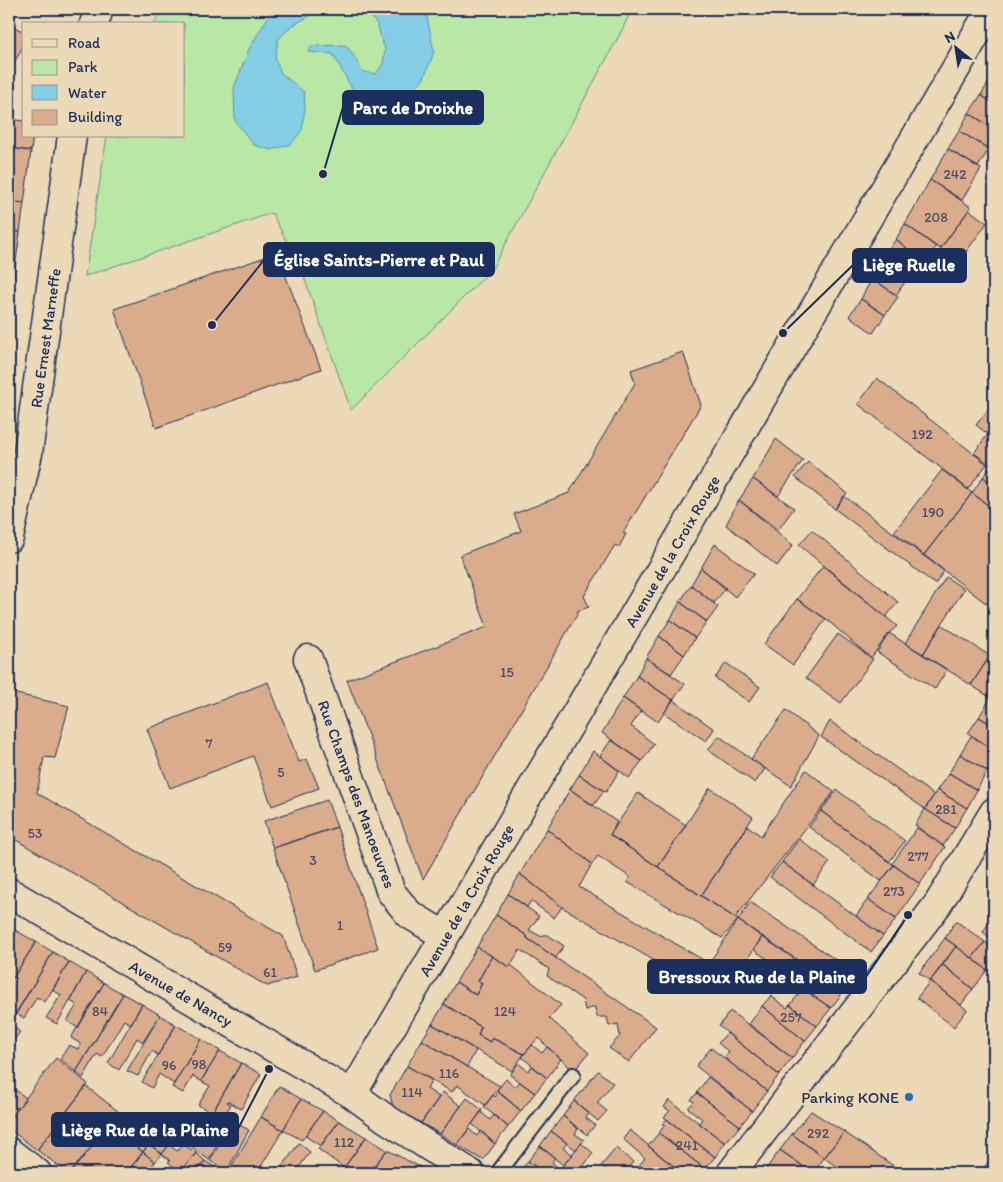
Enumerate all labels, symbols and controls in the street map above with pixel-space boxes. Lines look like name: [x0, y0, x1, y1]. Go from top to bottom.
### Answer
legend: [22, 22, 185, 138]
north arrow: [930, 22, 980, 72]
text: N: [941, 27, 958, 47]
text: Road: [68, 34, 101, 52]
text: Park: [68, 58, 98, 76]
text: Water: [68, 84, 107, 102]
callout: Parc de Droixhe: [343, 91, 483, 124]
text: Parc de Droixhe: [353, 97, 474, 119]
text: Building: [68, 108, 122, 126]
house number: 242: [943, 166, 967, 183]
house number: 208: [924, 209, 948, 226]
callout: Église Saints-Pierre et Paul: [264, 243, 494, 276]
text: Église Saints-Pierre et Paul: [274, 249, 485, 271]
callout: Liège Ruelle: [853, 249, 966, 282]
text: Liège Ruelle: [863, 254, 956, 276]
street label: Rue Ernest Marneffe: [26, 267, 65, 409]
house number: 192: [911, 426, 933, 443]
street label: Avenue de la Croix Rouge: [621, 472, 724, 631]
house number: 190: [922, 504, 944, 521]
house number: 15: [500, 664, 514, 681]
street label: Rue Champs des Manoeuvres: [314, 698, 399, 891]
house number: 7: [206, 735, 213, 752]
house number: 5: [277, 764, 285, 781]
house number: 281: [935, 801, 957, 818]
street label: Avenue de la Croix Rouge: [415, 821, 518, 980]
house number: 53: [28, 825, 43, 842]
house number: 277: [907, 848, 929, 865]
house number: 3: [309, 852, 317, 869]
house number: 273: [883, 883, 905, 900]
house number: 1: [337, 917, 344, 934]
house number: 59: [218, 939, 232, 956]
street label: Avenue de Nancy: [126, 956, 236, 1031]
callout: Bressoux Rue de la Plaine: [648, 960, 866, 993]
house number: 61: [263, 964, 277, 981]
text: Bressoux Rue de la Plaine: [659, 966, 856, 988]
house number: 84: [92, 1003, 109, 1020]
house number: 124: [494, 1003, 517, 1020]
house number: 257: [780, 1009, 802, 1026]
house number: 98: [192, 1056, 207, 1073]
house number: 96: [162, 1057, 176, 1074]
house number: 116: [439, 1065, 459, 1082]
house number: 114: [401, 1084, 423, 1101]
place label: Parking KONE: [801, 1088, 899, 1107]
marker: Parking KONE: [903, 1091, 915, 1103]
callout: Liège Rue de la Plaine: [52, 1113, 238, 1146]
text: Liège Rue de la Plaine: [61, 1119, 229, 1141]
house number: 292: [807, 1125, 830, 1142]
house number: 112: [334, 1134, 355, 1151]
house number: 241: [676, 1137, 699, 1154]

